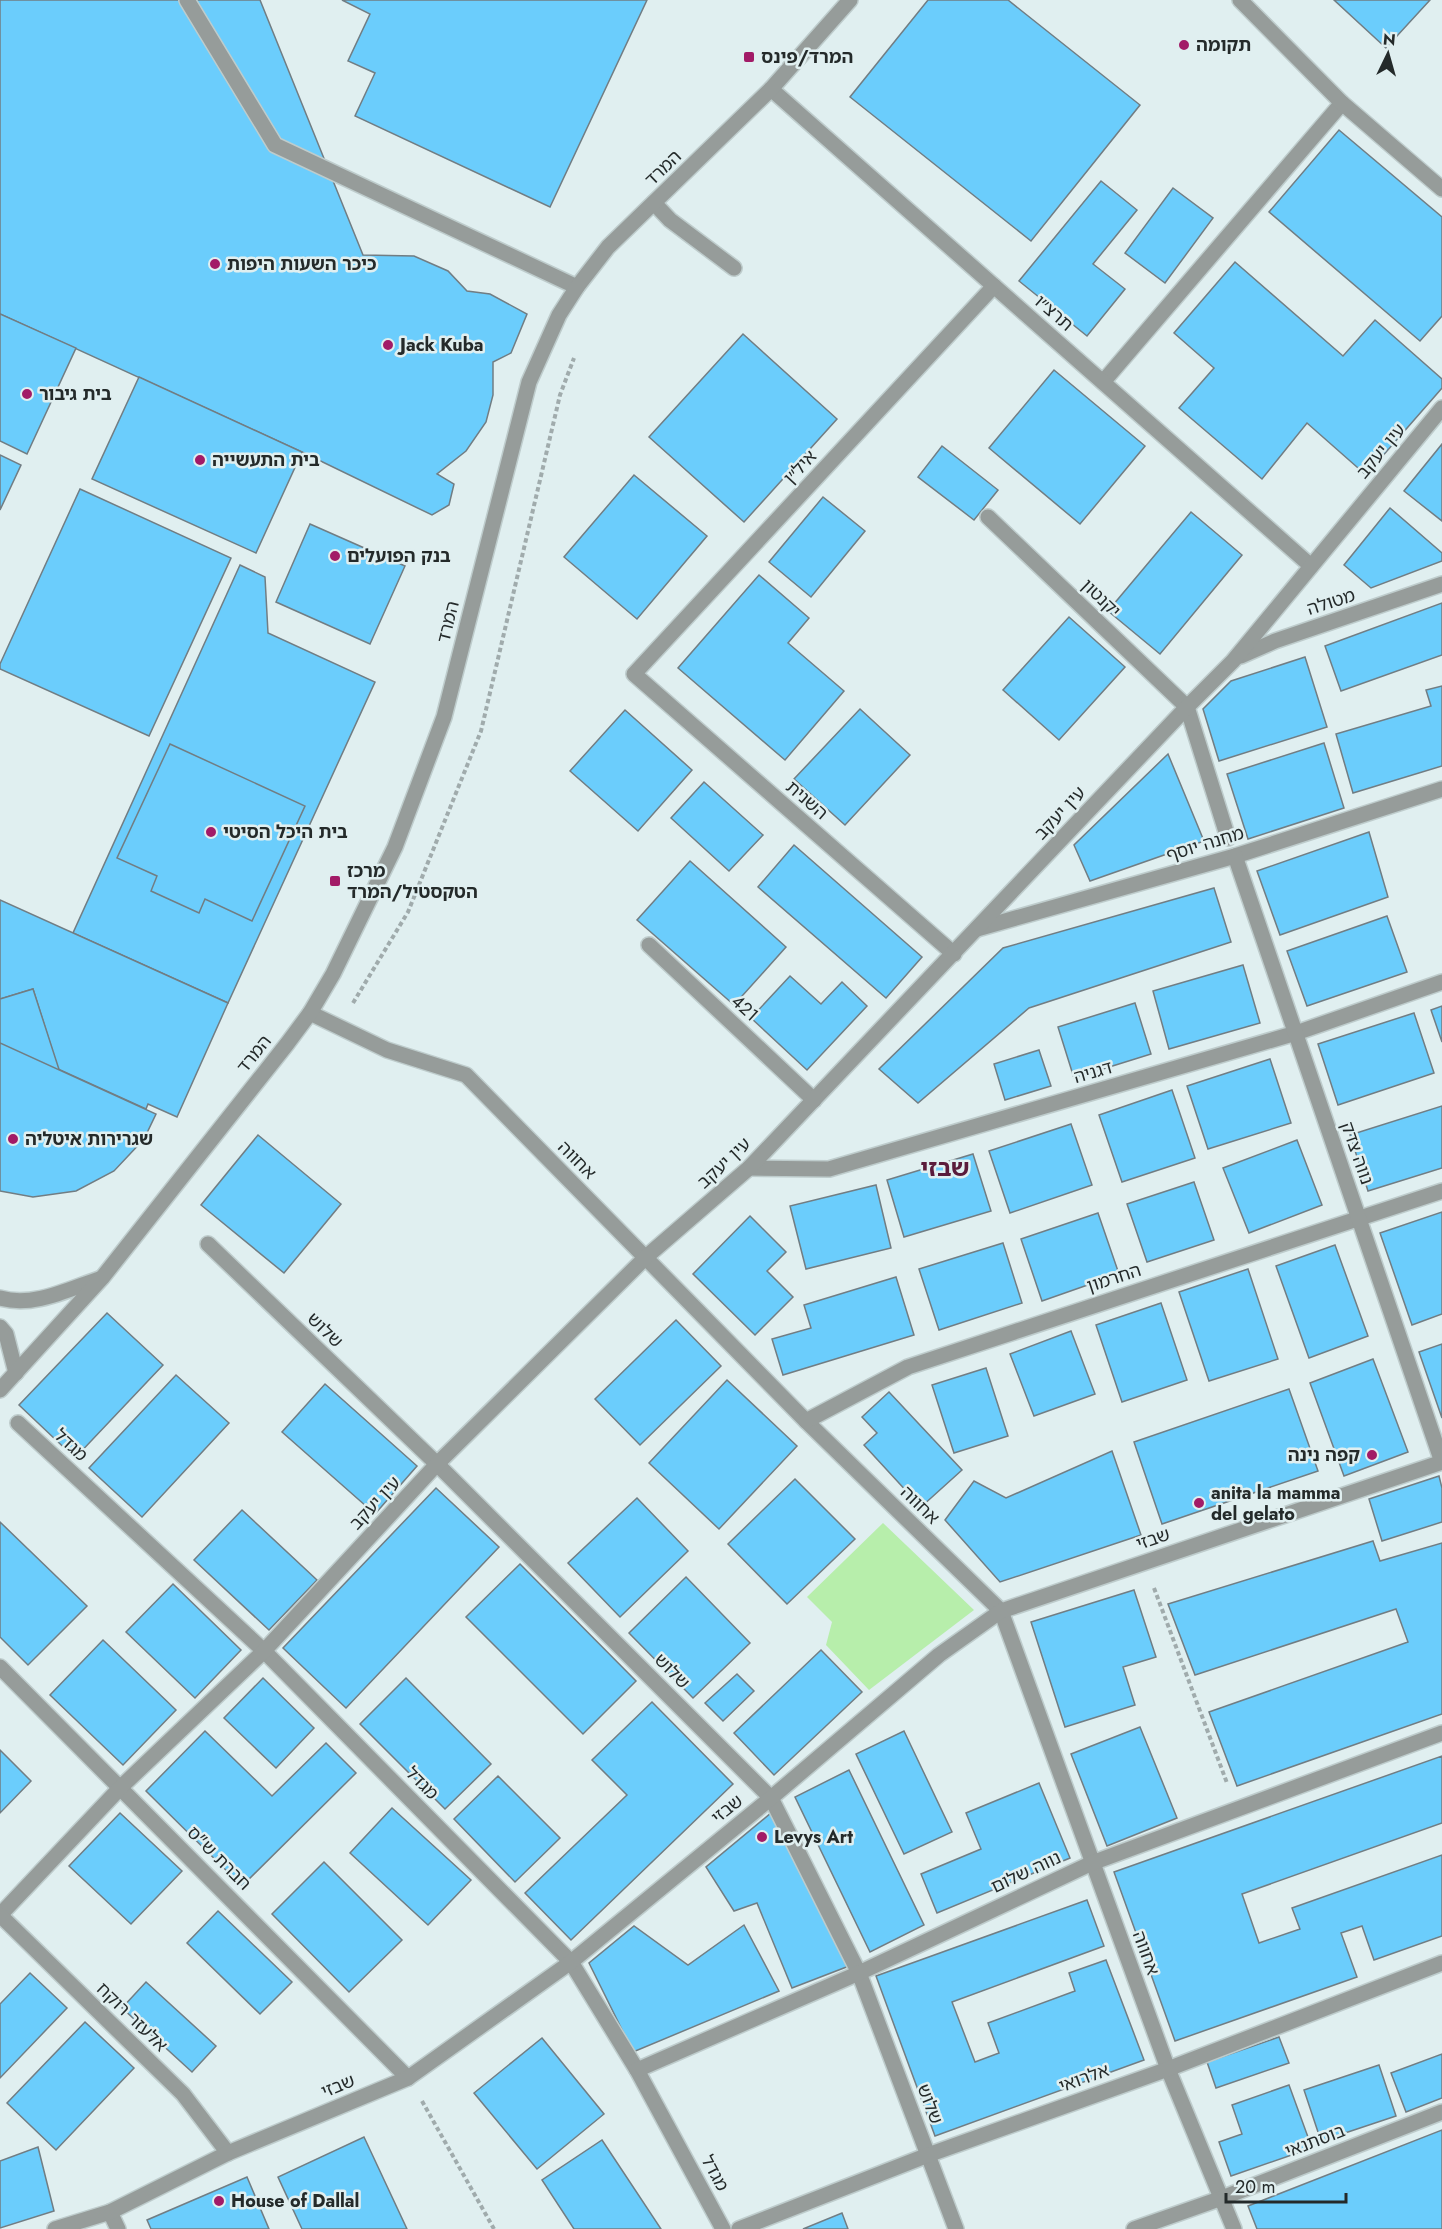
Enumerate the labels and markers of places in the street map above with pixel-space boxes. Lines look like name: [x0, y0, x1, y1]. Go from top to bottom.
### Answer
place label: תקומה: [1196, 32, 1251, 58]
marker: תקומה: [1177, 38, 1191, 52]
place label: המרד/פינס: [761, 44, 853, 70]
marker: המרד/פינס: [742, 50, 756, 64]
place label: כיכר השעות היפות: [227, 251, 377, 277]
marker: כיכר השעות היפות: [208, 257, 222, 271]
place label: Jack Kuba: [397, 332, 484, 358]
marker: Jack Kuba: [381, 338, 395, 352]
place label: בית גיבור: [39, 381, 112, 407]
marker: בית גיבור: [20, 387, 34, 401]
place label: בית התעשייה: [212, 447, 320, 473]
marker: בית התעשייה: [193, 453, 207, 467]
place label: בנק הפועלים: [347, 543, 451, 569]
marker: בנק הפועלים: [328, 549, 342, 563]
place label: בית היכל הסיטי: [223, 819, 348, 845]
marker: בית היכל הסיטי: [204, 825, 218, 839]
place label: מרכז הטקסטיל/המרד: [347, 858, 478, 905]
marker: מרכז הטקסטיל/המרד: [328, 874, 342, 888]
place label: שגרירות איטליה: [25, 1126, 153, 1152]
marker: שגרירות איטליה: [6, 1132, 20, 1146]
place label: קפה נינה: [1288, 1442, 1360, 1468]
marker: קפה נינה: [1365, 1448, 1379, 1462]
place label: anita la mamma del gelato: [1211, 1480, 1341, 1527]
marker: anita la mamma del gelato: [1192, 1496, 1206, 1510]
place label: Levys Art: [774, 1824, 853, 1850]
marker: Levys Art: [755, 1830, 769, 1844]
place label: House of Dallal: [231, 2188, 359, 2214]
marker: House of Dallal: [212, 2194, 226, 2208]

